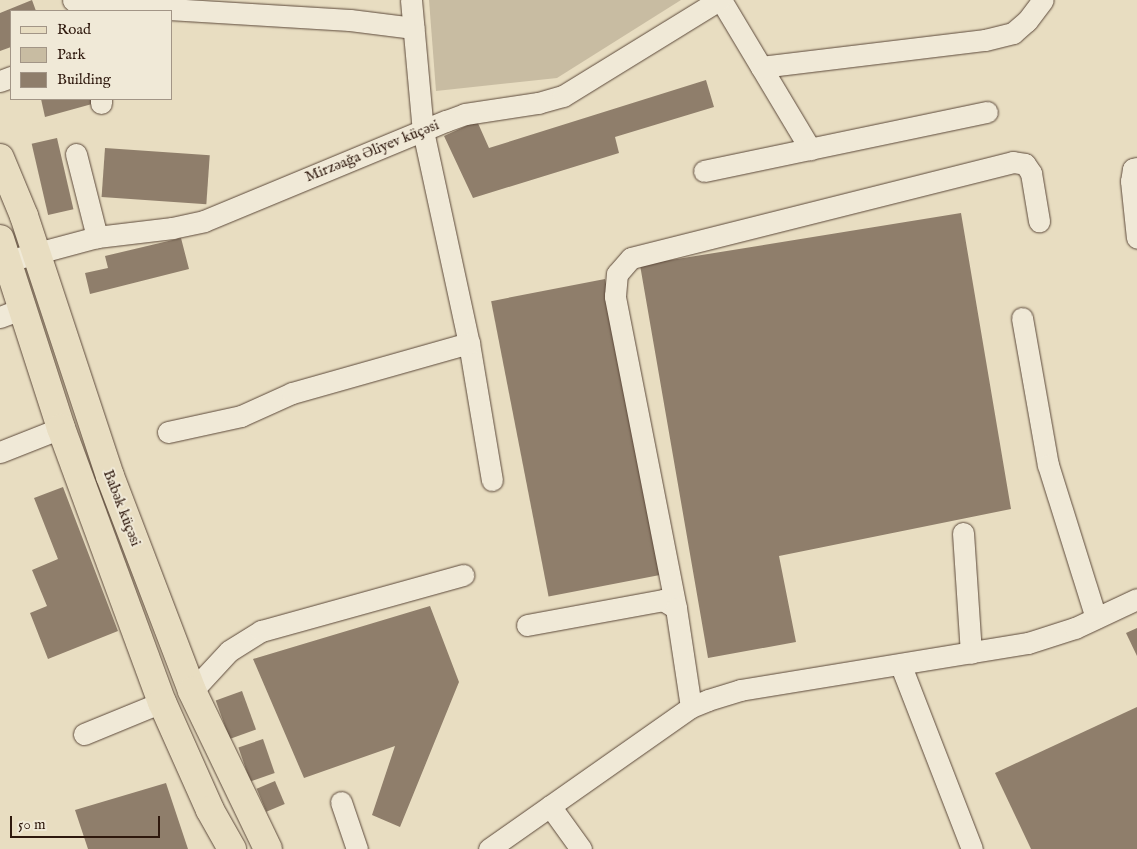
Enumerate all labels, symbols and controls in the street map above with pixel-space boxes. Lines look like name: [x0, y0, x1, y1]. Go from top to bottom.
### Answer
legend: [10, 10, 172, 100]
text: Road: [57, 20, 91, 39]
text: Park: [57, 45, 86, 64]
text: Building: [57, 70, 111, 89]
street label: Mirzəağa Əliyev küçəsi: [302, 116, 442, 186]
street label: Babək küçəsi: [99, 467, 145, 549]
scale bar: [12, 806, 162, 838]
text: 50 m: [18, 815, 46, 834]

